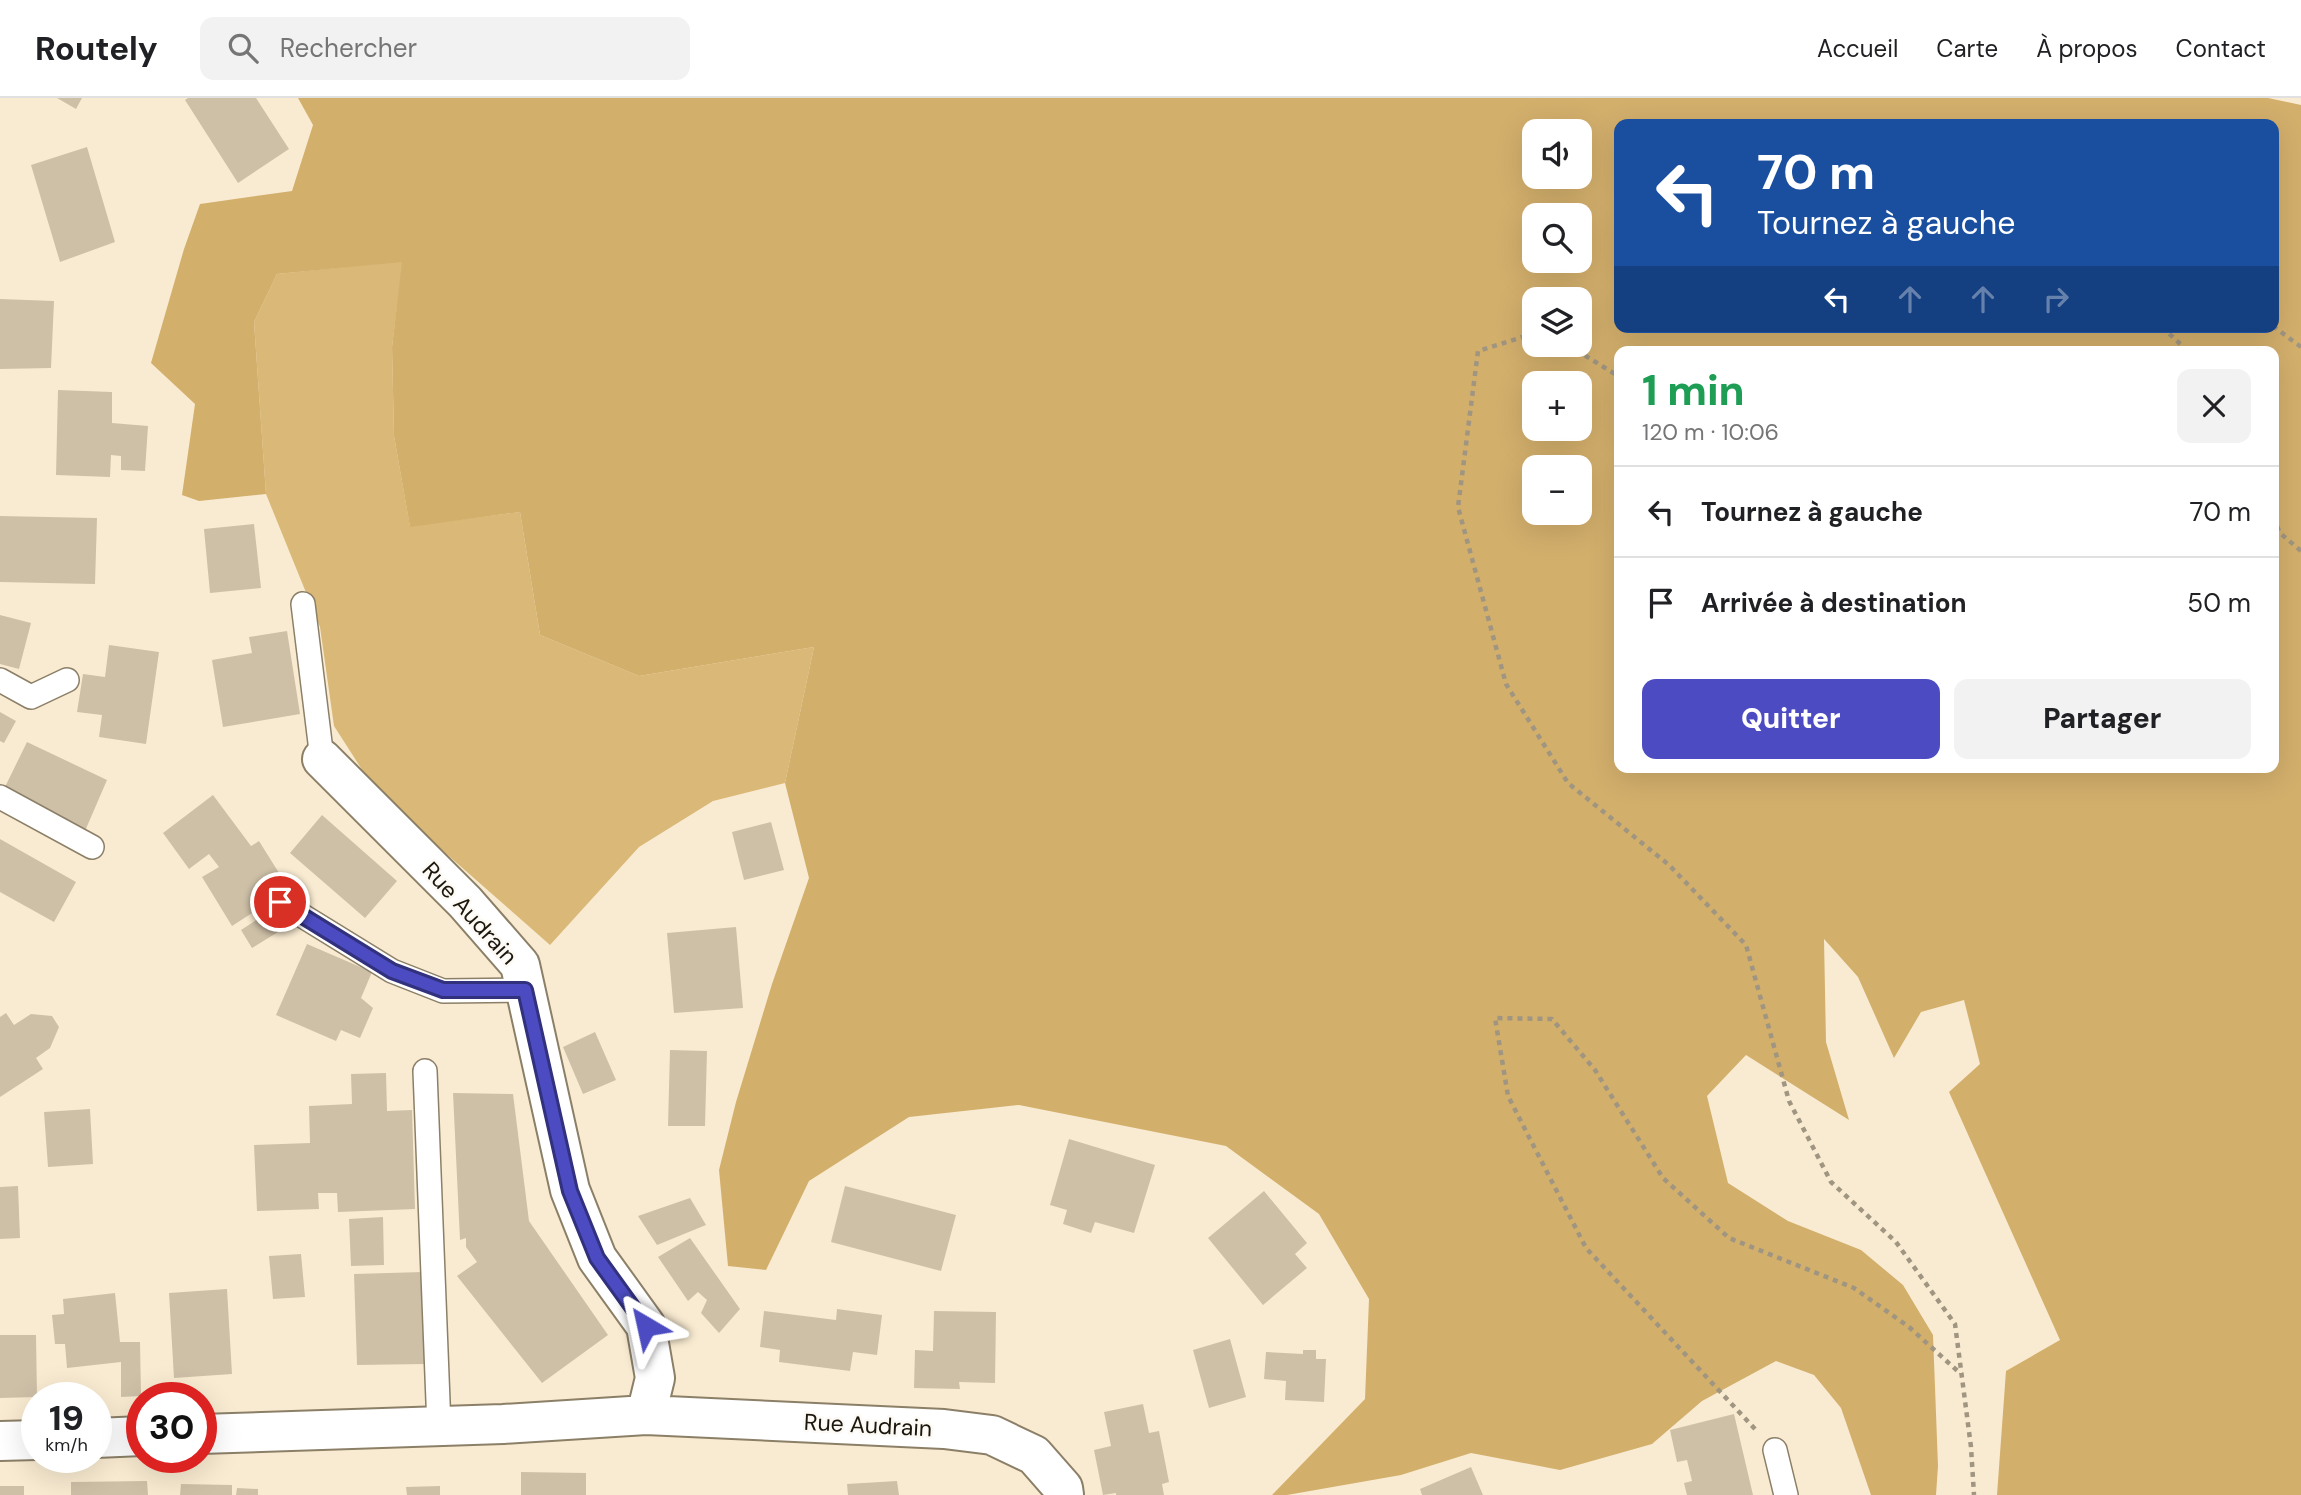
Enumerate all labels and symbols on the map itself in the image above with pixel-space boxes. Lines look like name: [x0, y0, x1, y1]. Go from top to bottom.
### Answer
street label: Rue Audrain: [416, 855, 524, 971]
pin: [250, 872, 310, 932]
position arrow: [609, 1289, 683, 1363]
speed limit sign: 30: [126, 1382, 217, 1473]
street label: Rue Audrain: [803, 1407, 933, 1443]

